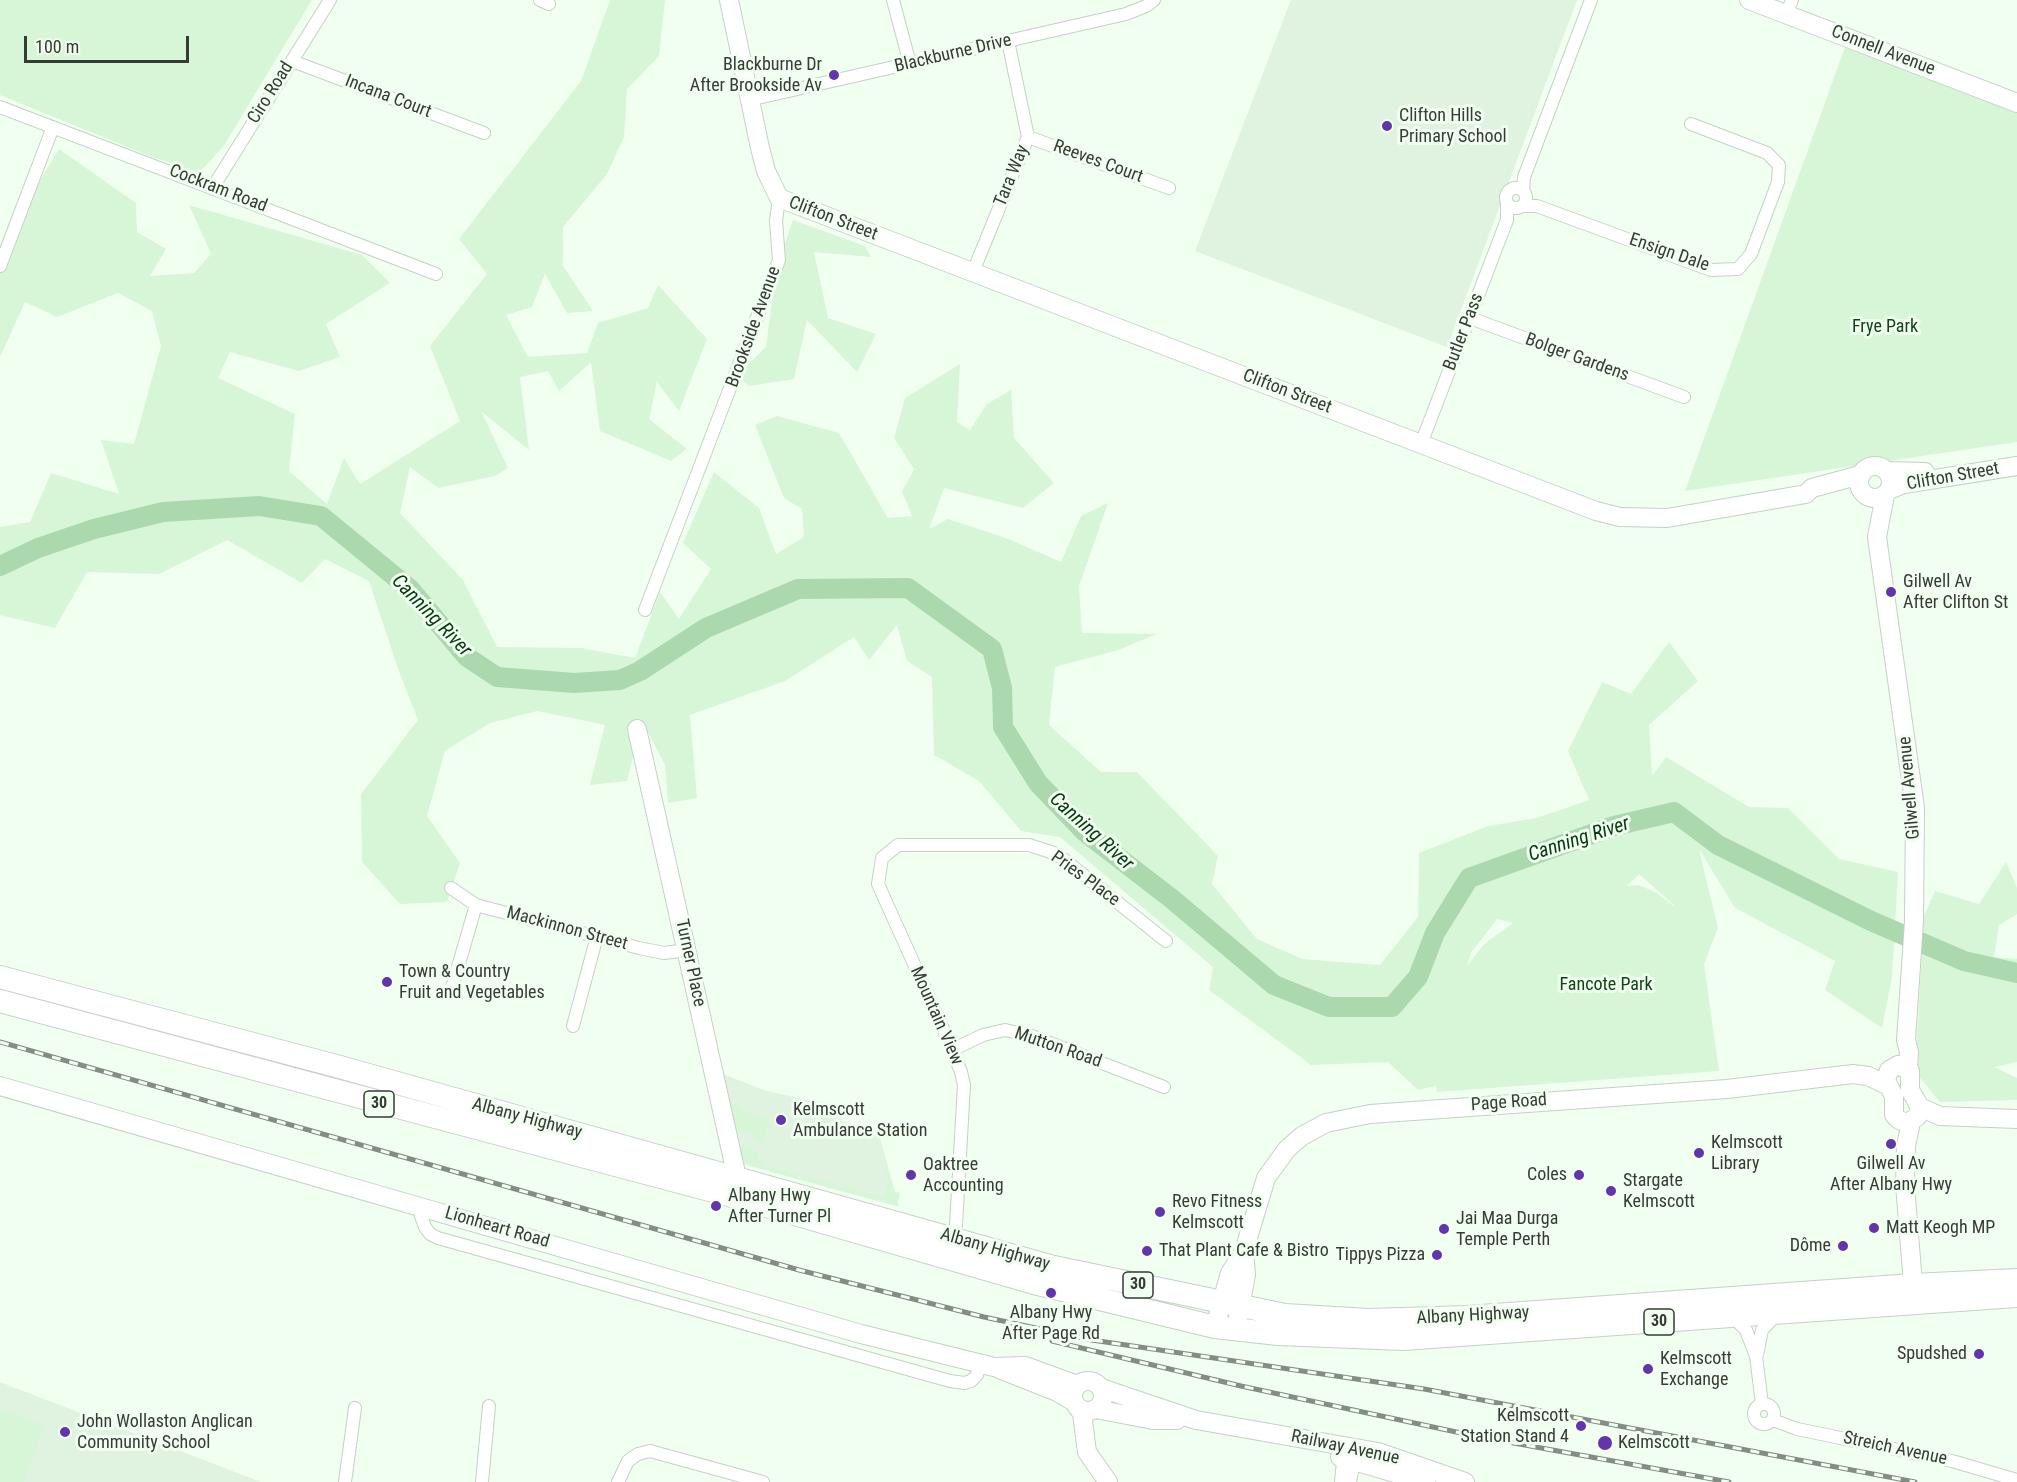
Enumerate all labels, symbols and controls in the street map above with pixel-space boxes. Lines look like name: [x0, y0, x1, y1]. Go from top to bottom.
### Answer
street label: Connell Avenue: [1828, 21, 1938, 81]
scale bar: [27, 24, 192, 62]
street label: Blackburne Drive: [892, 30, 1014, 78]
text: 100 m: [35, 36, 79, 57]
place label: Blackburne Dr After Brookside Av: [690, 54, 822, 97]
street label: Ciro Road: [244, 58, 298, 128]
marker: Blackburne Dr After Brookside Av: [827, 68, 841, 82]
street label: Incana Court: [342, 71, 434, 123]
place label: Clifton Hills Primary School: [1399, 105, 1507, 148]
marker: Clifton Hills Primary School: [1380, 119, 1394, 133]
street label: Reeves Court: [1050, 136, 1146, 188]
street label: Tara Way: [990, 142, 1034, 210]
street label: Cockram Road: [166, 160, 270, 218]
street label: Clifton Street: [786, 192, 880, 246]
street label: Ensign Dale: [1626, 229, 1712, 277]
street label: Brookside Avenue: [722, 264, 786, 390]
street label: Butler Pass: [1439, 290, 1489, 374]
park label: Frye Park: [1852, 316, 1918, 338]
street label: Bolger Gardens: [1522, 329, 1632, 387]
street label: Clifton Street: [1240, 365, 1334, 419]
street label: Clifton Street: [1905, 458, 2001, 496]
water label: Canning River: [386, 570, 476, 662]
place label: Gilwell Av After Clifton St: [1903, 571, 2008, 614]
marker: Gilwell Av After Clifton St: [1884, 585, 1898, 599]
street label: Gilwell Avenue: [1895, 736, 1925, 840]
water label: Canning River: [1044, 788, 1138, 876]
water label: Canning River: [1525, 812, 1633, 868]
street label: Pries Place: [1046, 847, 1124, 911]
street label: Mackinnon Street: [504, 902, 630, 956]
street label: Turner Place: [670, 917, 710, 1009]
place label: Town & Country Fruit and Vegetables: [399, 961, 545, 1004]
street label: Mountain View: [905, 963, 967, 1069]
park label: Fancote Park: [1559, 974, 1653, 996]
marker: Town & Country Fruit and Vegetables: [380, 975, 394, 989]
street label: Mutton Road: [1012, 1023, 1104, 1073]
street label: Page Road: [1470, 1090, 1548, 1116]
road number: 30: [364, 1091, 394, 1117]
street label: Albany Highway: [470, 1094, 584, 1144]
place label: Kelmscott Ambulance Station: [793, 1099, 927, 1142]
marker: Kelmscott Ambulance Station: [774, 1113, 788, 1127]
place label: Kelmscott Library: [1711, 1132, 1783, 1174]
marker: Gilwell Av After Albany Hwy: [1884, 1137, 1898, 1151]
marker: Kelmscott Library: [1692, 1146, 1706, 1160]
place label: Gilwell Av After Albany Hwy: [1830, 1153, 1952, 1196]
place label: Oaktree Accounting: [923, 1154, 1004, 1196]
place label: Coles: [1527, 1164, 1567, 1186]
marker: Oaktree Accounting: [904, 1168, 918, 1182]
marker: Coles: [1572, 1168, 1586, 1182]
place label: Stargate Kelmscott: [1623, 1170, 1695, 1212]
marker: Stargate Kelmscott: [1604, 1184, 1618, 1198]
place label: Albany Hwy After Turner Pl: [728, 1185, 831, 1228]
place label: Revo Fitness Kelmscott: [1172, 1191, 1262, 1234]
marker: Albany Hwy After Turner Pl: [709, 1199, 723, 1213]
street label: Lionheart Road: [442, 1203, 552, 1253]
marker: Revo Fitness Kelmscott: [1153, 1205, 1167, 1219]
place label: Jai Maa Durga Temple Perth: [1456, 1208, 1558, 1250]
place label: Matt Keogh MP: [1886, 1217, 1995, 1239]
marker: Matt Keogh MP: [1867, 1221, 1881, 1235]
marker: Jai Maa Durga Temple Perth: [1437, 1222, 1451, 1236]
street label: Albany Highway: [938, 1224, 1052, 1276]
place label: Dôme: [1790, 1235, 1831, 1257]
marker: Dôme: [1836, 1239, 1850, 1253]
place label: That Plant Cafe & Bistro: [1159, 1240, 1329, 1262]
marker: That Plant Cafe & Bistro: [1140, 1244, 1154, 1258]
place label: Tippys Pizza: [1335, 1244, 1425, 1266]
marker: Tippys Pizza: [1430, 1248, 1444, 1262]
road number: 30: [1123, 1272, 1153, 1298]
marker: Albany Hwy After Page Rd: [1044, 1286, 1058, 1300]
place label: Albany Hwy After Page Rd: [1002, 1302, 1100, 1344]
street label: Albany Highway: [1416, 1302, 1530, 1330]
road number: 30: [1644, 1309, 1674, 1335]
place label: Spudshed: [1897, 1343, 1967, 1365]
marker: Spudshed: [1972, 1347, 1986, 1361]
place label: Kelmscott Exchange: [1660, 1348, 1732, 1390]
marker: Kelmscott Exchange: [1641, 1362, 1655, 1376]
place label: Kelmscott Station Stand 4: [1460, 1405, 1569, 1448]
place label: John Wollaston Anglican Community School: [77, 1411, 253, 1454]
marker: Kelmscott Station Stand 4: [1574, 1419, 1588, 1433]
marker: John Wollaston Anglican Community School: [58, 1425, 72, 1439]
street label: Railway Avenue: [1289, 1426, 1401, 1470]
street label: Streich Avenue: [1841, 1427, 1949, 1471]
place label: Kelmscott: [1618, 1432, 1690, 1454]
marker: Kelmscott: [1596, 1434, 1614, 1452]

